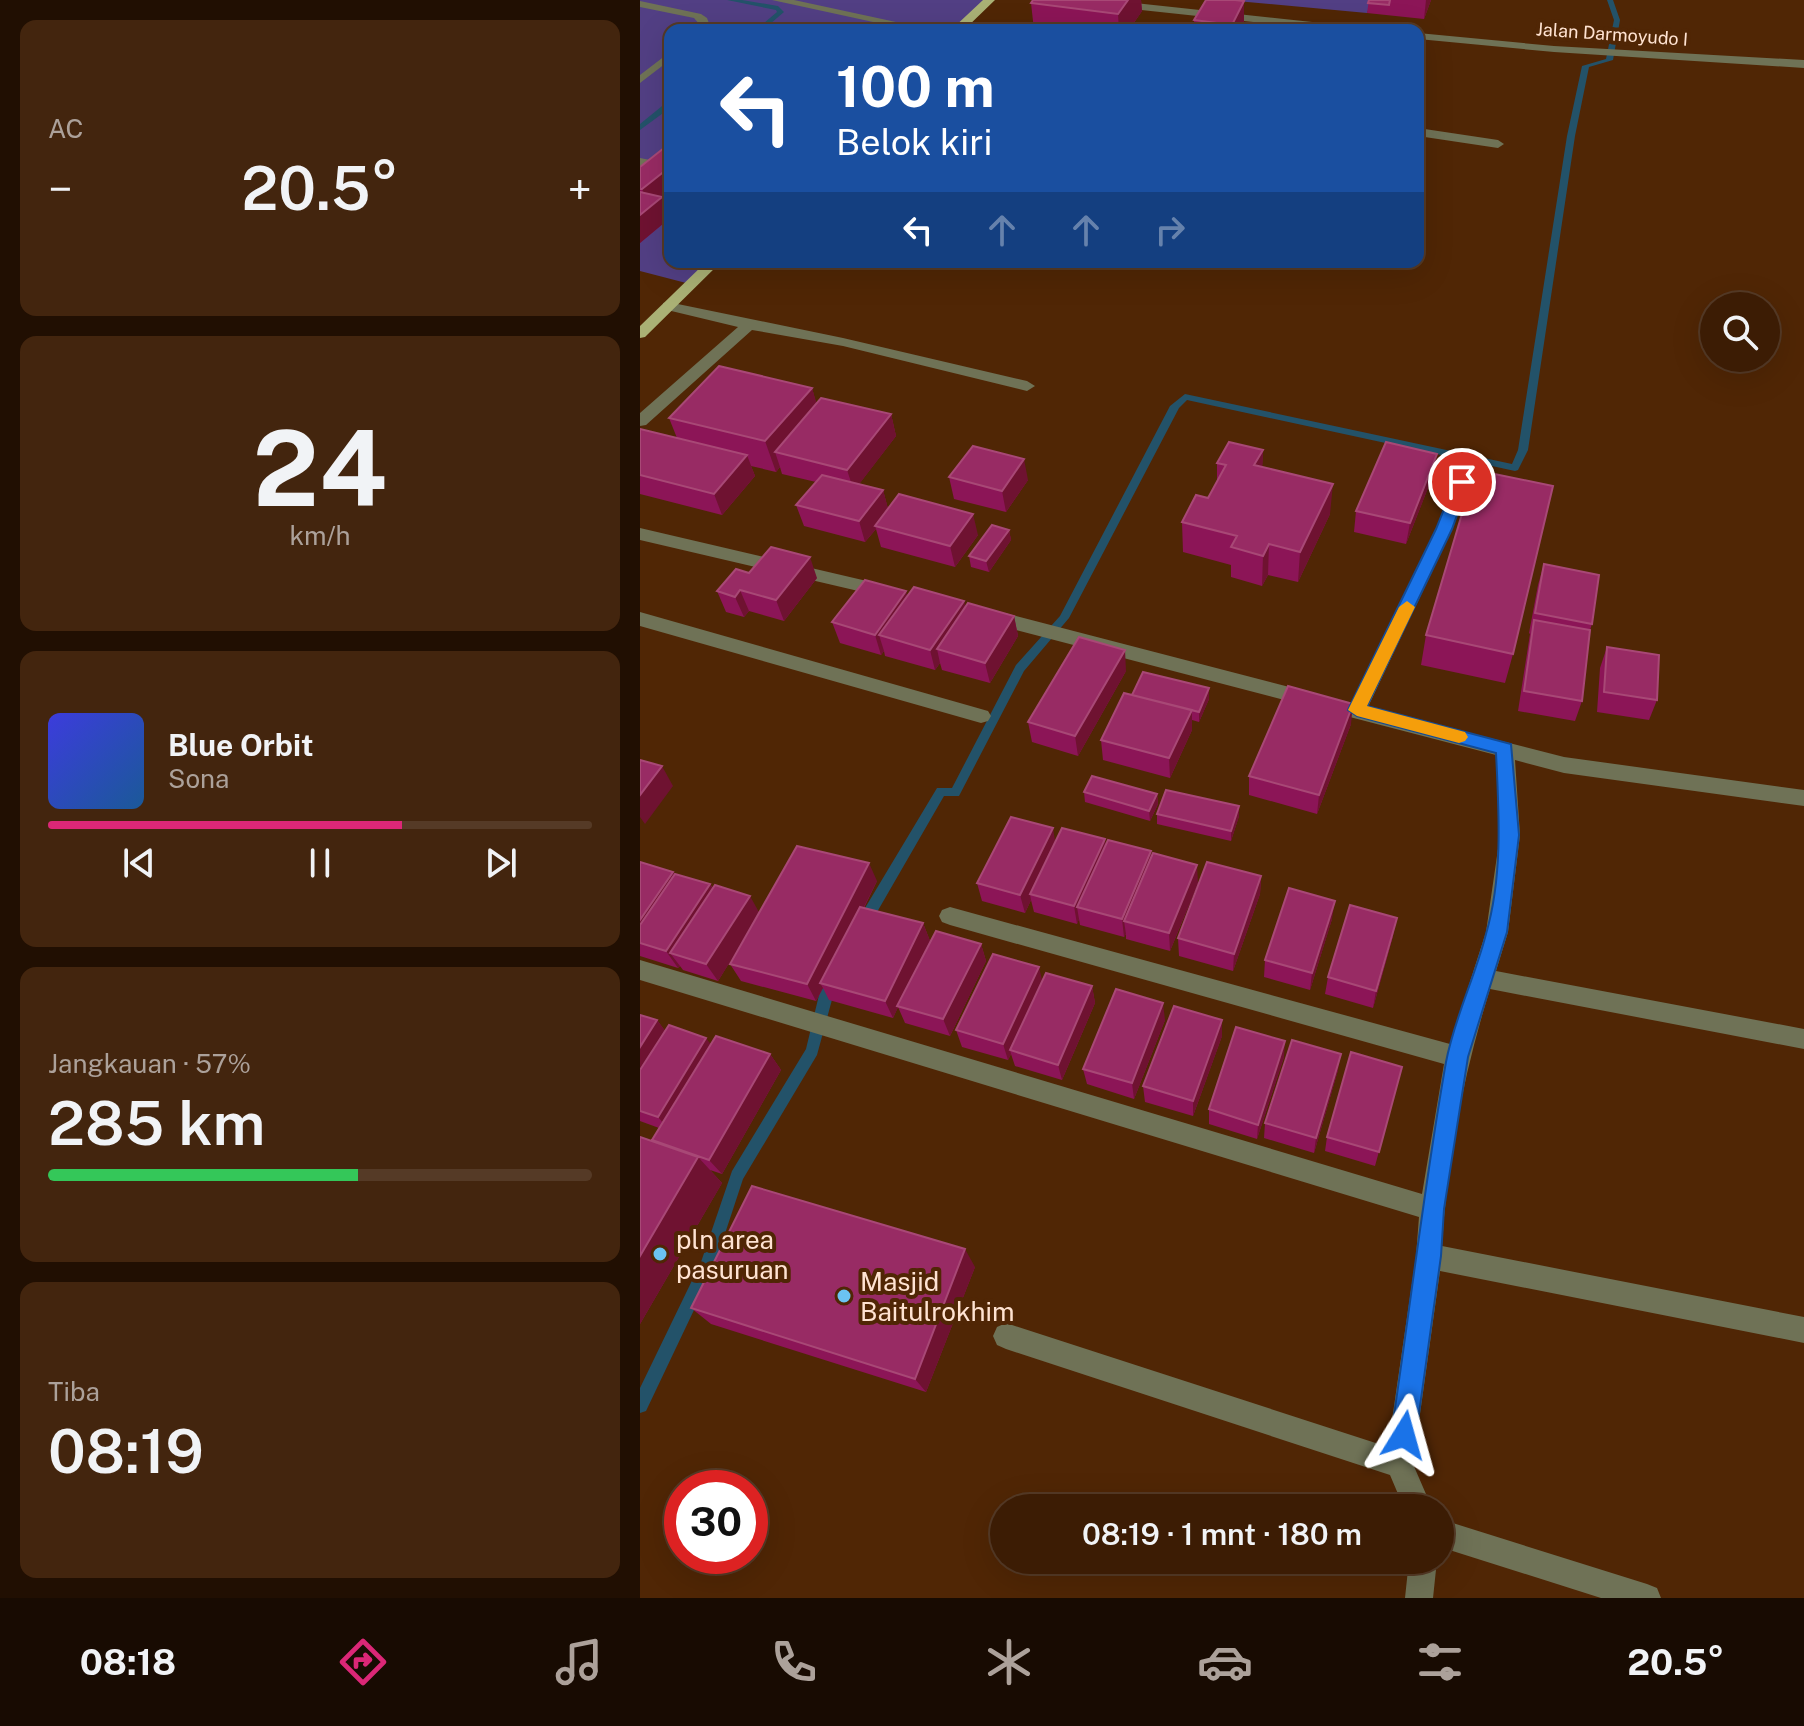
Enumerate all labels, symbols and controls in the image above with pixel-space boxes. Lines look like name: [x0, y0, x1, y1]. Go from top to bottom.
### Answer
street label: Jalan Darmoyudo I: [1535, 18, 1689, 50]
text: 100 m: [836, 54, 995, 120]
icon: left: [704, 56, 808, 160]
text: AC: [48, 113, 83, 144]
text: Belok kiri: [836, 121, 992, 163]
text: 20.5°: [241, 153, 399, 224]
text: −: [48, 163, 72, 215]
text: +: [568, 163, 592, 215]
icon: left: [896, 208, 940, 252]
icon: ahead: [980, 208, 1024, 252]
icon: ahead: [1064, 208, 1108, 252]
icon: right: [1148, 208, 1192, 252]
map controls: [1700, 292, 1780, 372]
button: search: [1700, 292, 1780, 372]
text: 24: [253, 407, 387, 529]
pin: [1428, 448, 1496, 516]
icon: arrive: [1440, 460, 1484, 504]
text: km/h: [289, 520, 351, 551]
text: Blue Orbit: [168, 727, 314, 763]
text: Sona: [168, 763, 229, 794]
icon: previous: [117, 841, 161, 885]
icon: pause: [298, 841, 342, 885]
icon: next: [479, 841, 523, 885]
text: Jangkauan · 57%: [48, 1048, 251, 1079]
text: 285 km: [48, 1088, 265, 1159]
place label: pln area pasuruan: [676, 1224, 789, 1285]
marker: pln area pasuruan: [651, 1245, 669, 1263]
place label: Masjid Baitulrokhim: [860, 1266, 1015, 1327]
marker: Masjid Baitulrokhim: [835, 1287, 853, 1305]
text: Tiba: [48, 1376, 100, 1407]
position arrow: [1362, 1393, 1446, 1477]
text: 08:19: [48, 1416, 204, 1487]
speed limit sign: 30: [664, 1470, 768, 1574]
text: 08:19 · 1 mnt · 180 m: [1082, 1516, 1362, 1552]
icon: directions: [335, 1634, 391, 1690]
icon: music: [551, 1634, 607, 1690]
icon: phone: [766, 1634, 822, 1690]
icon: climate: [981, 1634, 1037, 1690]
icon: car: [1197, 1634, 1253, 1690]
icon: filters: [1412, 1634, 1468, 1690]
text: 08:18: [80, 1641, 176, 1683]
text: 20.5°: [1627, 1641, 1724, 1683]

